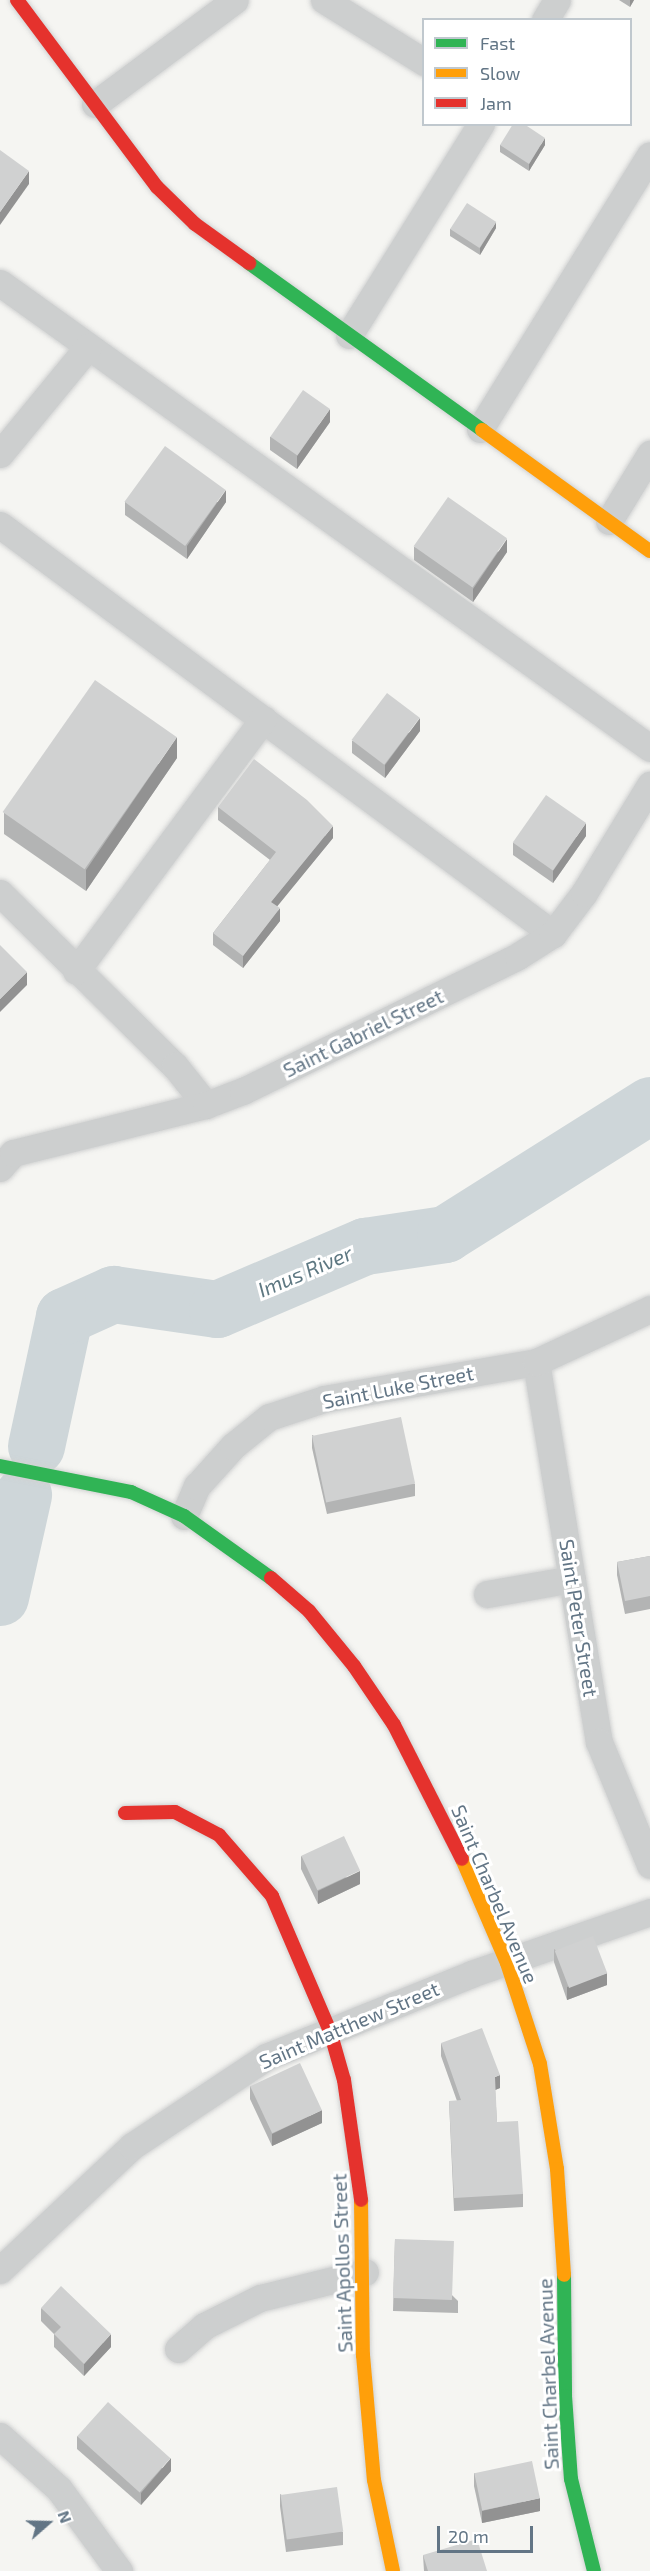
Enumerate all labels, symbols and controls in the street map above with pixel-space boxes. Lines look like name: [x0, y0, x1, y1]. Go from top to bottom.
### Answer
legend: [422, 18, 632, 126]
text: Fast: [480, 32, 515, 54]
text: Slow: [480, 62, 520, 84]
text: Jam: [480, 92, 512, 114]
street label: Saint Gabriel Street: [279, 984, 447, 1082]
water label: Imus River: [254, 1240, 356, 1302]
street label: Saint Luke Street: [321, 1361, 475, 1413]
street label: Saint Peter Street: [555, 1537, 603, 1699]
street label: Saint Charbel Avenue: [446, 1801, 544, 1987]
street label: Saint Matthew Street: [255, 1976, 443, 2074]
street label: Saint Apollos Street: [327, 2173, 357, 2353]
street label: Saint Charbel Avenue: [533, 2277, 563, 2471]
north arrow: [18, 2493, 78, 2553]
text: N: [54, 2508, 76, 2525]
scale bar: [440, 2514, 536, 2552]
text: 20 m: [448, 2525, 489, 2547]

